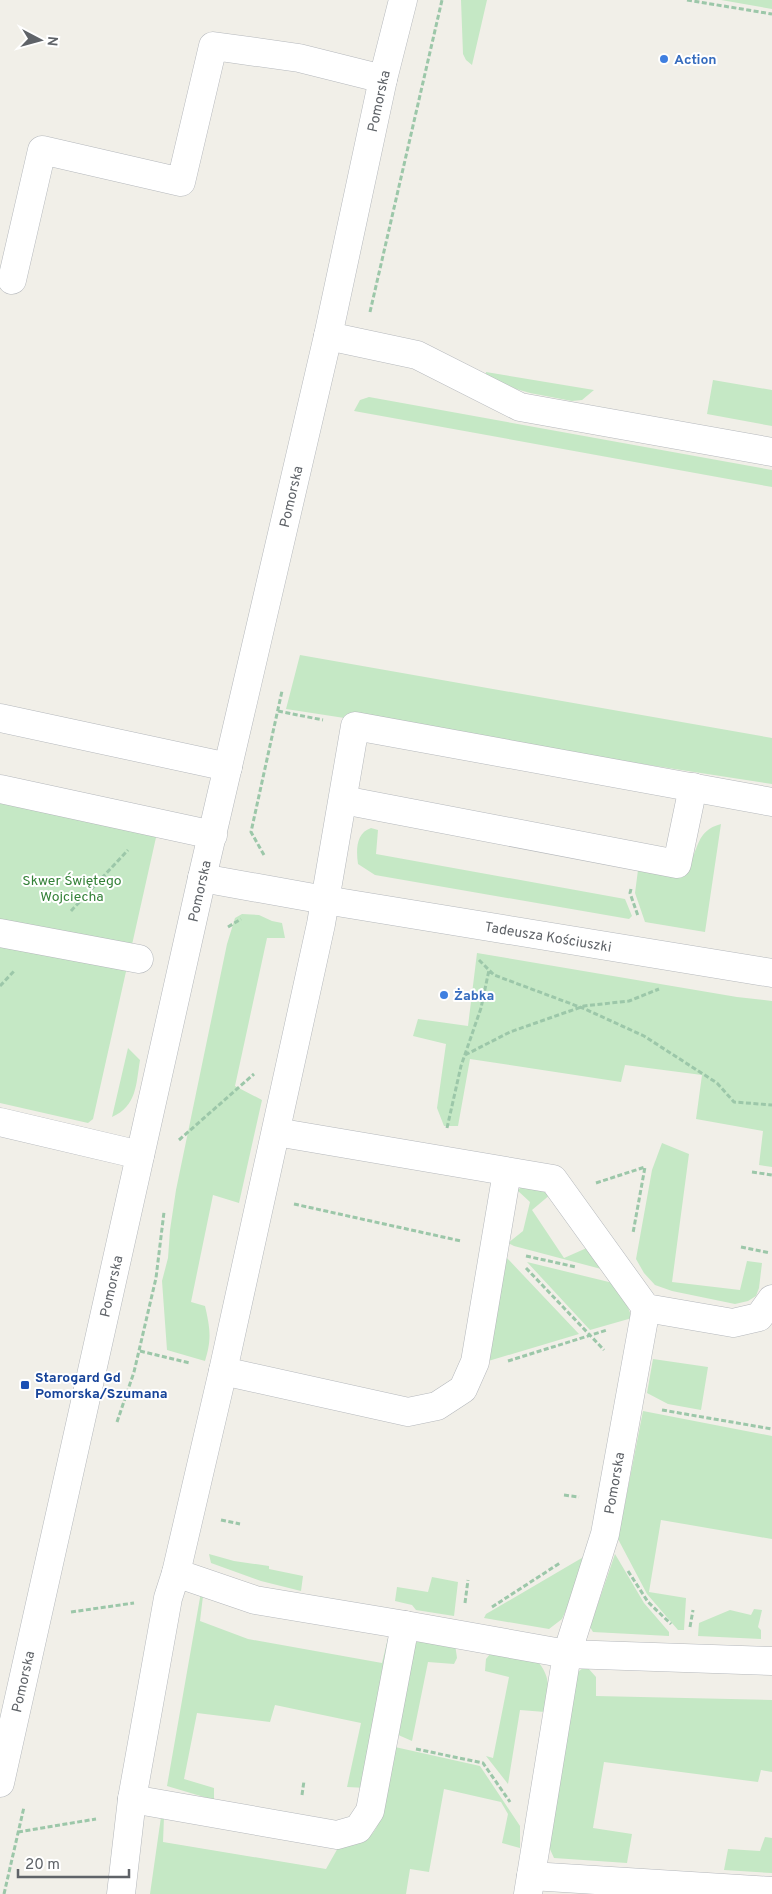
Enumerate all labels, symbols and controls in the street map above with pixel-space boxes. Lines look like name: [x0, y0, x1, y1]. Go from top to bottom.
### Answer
north arrow: [15, 15, 65, 65]
text: N: [42, 35, 60, 47]
place label: Action: [674, 52, 717, 69]
marker: Action: [658, 53, 670, 65]
street label: Pomorska: [365, 69, 395, 134]
street label: Pomorska: [277, 464, 308, 529]
street label: Pomorska: [185, 859, 216, 924]
park label: Skwer Świętego Wojciecha: [22, 872, 122, 906]
street label: Tadeusza Kościuszki: [483, 919, 613, 957]
place label: Żabka: [454, 988, 494, 1005]
marker: Żabka: [438, 989, 450, 1001]
street label: Pomorska: [97, 1254, 127, 1319]
place label: Starogard Gd Pomorska/Szumana: [35, 1370, 168, 1403]
marker: Starogard Gd Pomorska/Szumana: [19, 1379, 31, 1391]
street label: Pomorska: [602, 1451, 629, 1516]
street label: Pomorska: [9, 1649, 39, 1714]
scale bar: [18, 1846, 129, 1878]
text: 20 m: [25, 1856, 60, 1875]

